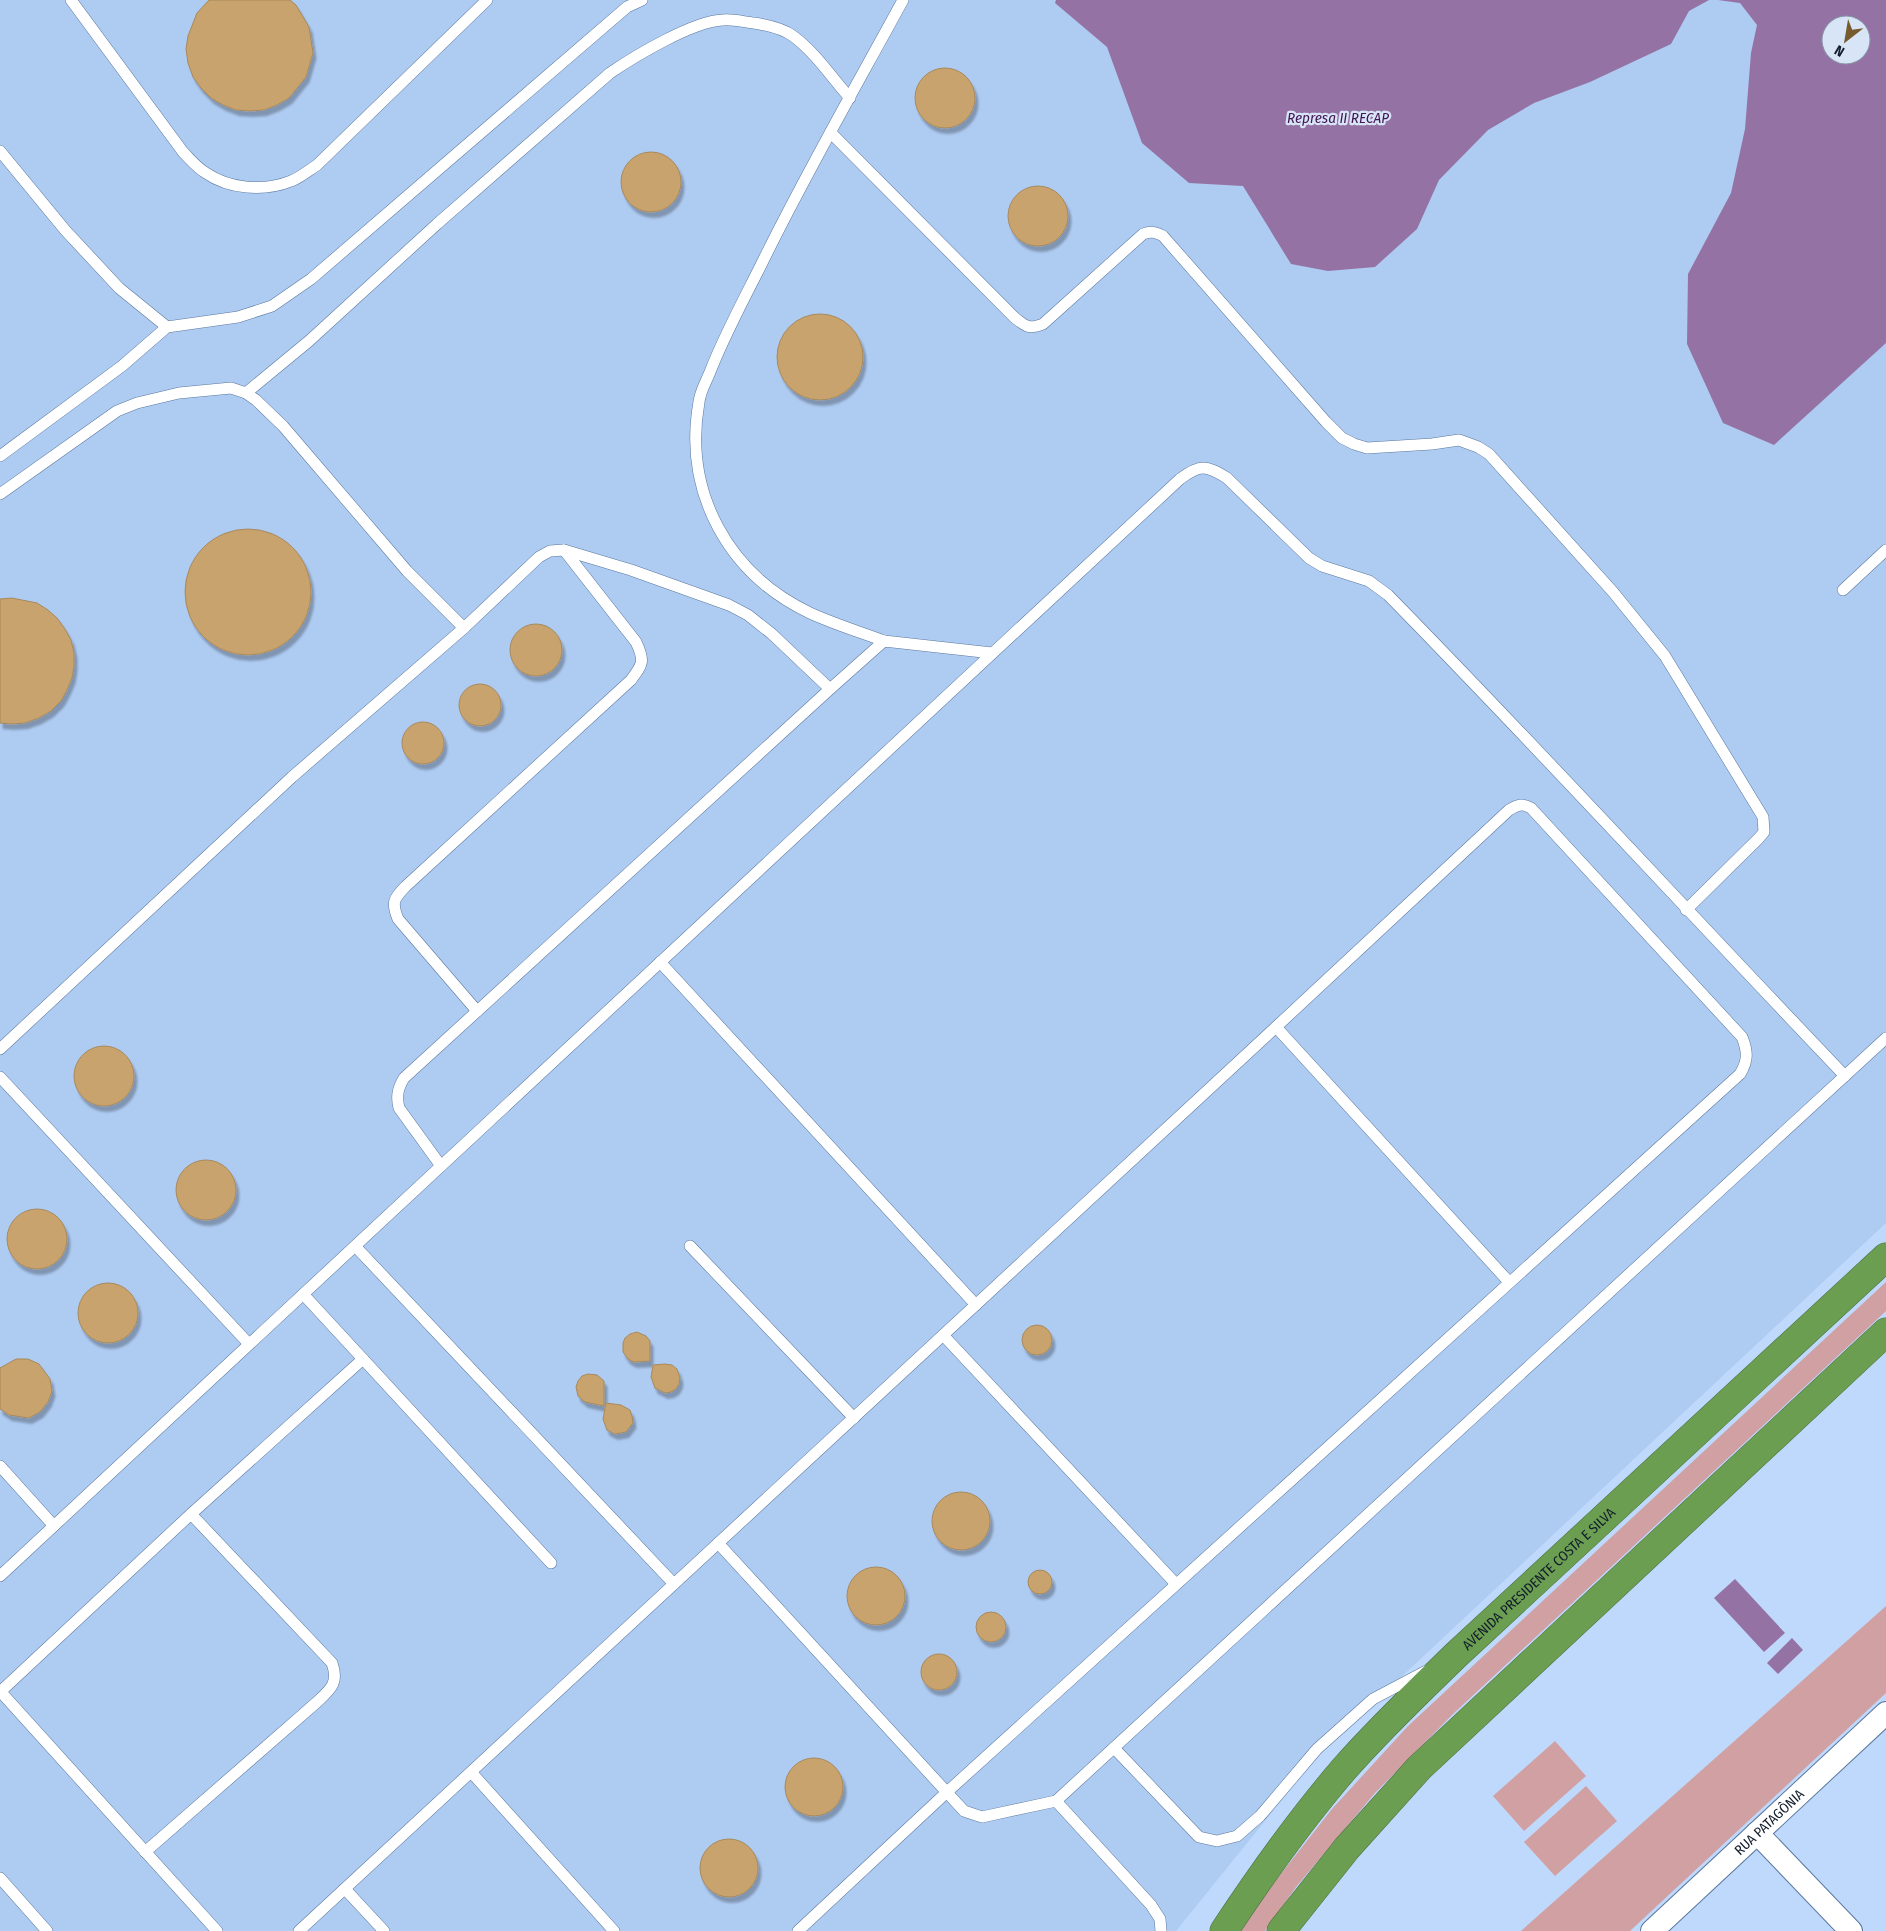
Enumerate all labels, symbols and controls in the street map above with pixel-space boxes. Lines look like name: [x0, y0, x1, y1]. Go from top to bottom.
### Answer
north arrow: [1821, 15, 1871, 65]
text: N: [1832, 41, 1848, 60]
water label: Represa II RECAP: [1287, 109, 1389, 127]
street label: AVENIDA PRESIDENTE COSTA E SILVA: [1459, 1504, 1619, 1654]
street label: RUA PATAGÔNIA: [1731, 1785, 1808, 1859]

